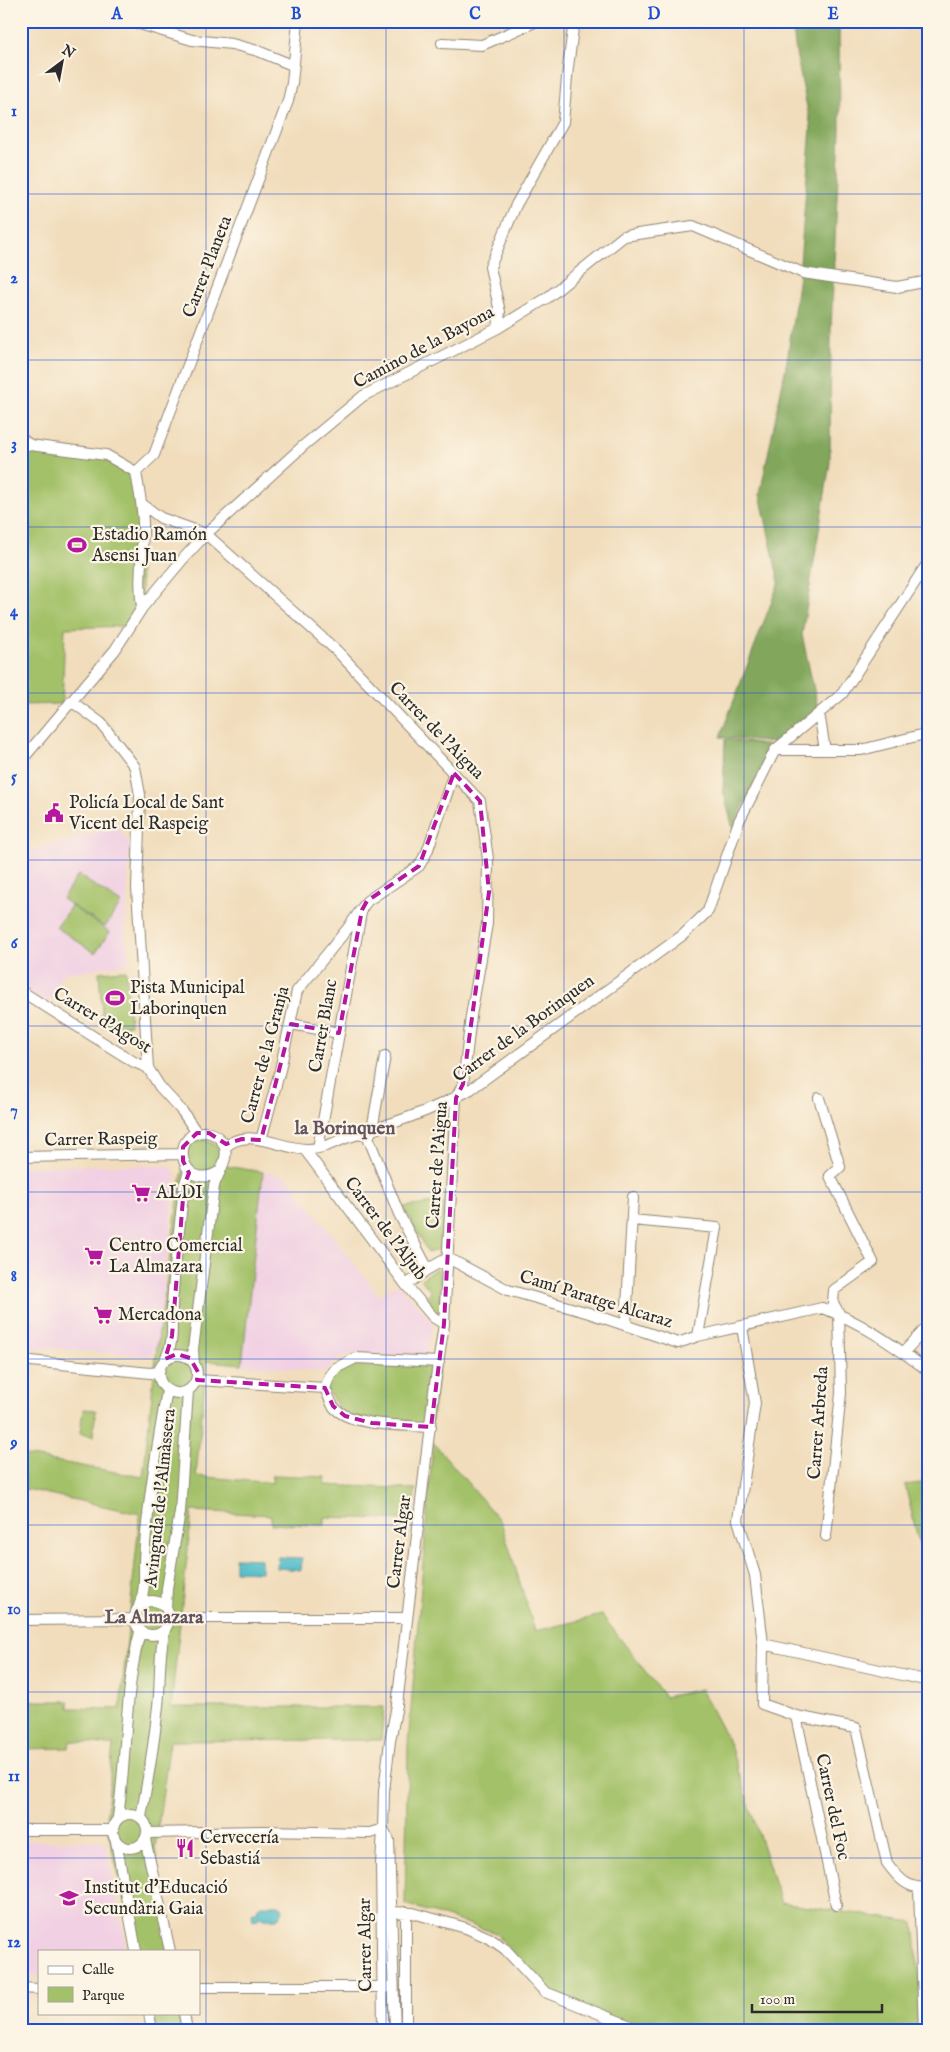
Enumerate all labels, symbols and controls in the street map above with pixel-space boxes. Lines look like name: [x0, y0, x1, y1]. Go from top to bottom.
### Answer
text: A: [111, 5, 124, 25]
text: B: [291, 5, 302, 25]
text: C: [469, 5, 481, 25]
text: D: [648, 5, 661, 25]
text: E: [827, 5, 839, 25]
north arrow: [38, 38, 88, 88]
text: N: [58, 40, 78, 63]
text: 1: [11, 102, 17, 122]
street label: Carrer Planeta: [178, 212, 238, 321]
text: 2: [10, 269, 18, 289]
street label: Camino de la Bayona: [350, 301, 498, 395]
text: 3: [11, 435, 17, 455]
place label: Estadio Ramón Asensi Juan: [91, 524, 208, 568]
sports icon: Estadio Ramón Asensi Juan: [66, 534, 88, 556]
text: 4: [10, 602, 19, 622]
street label: Carrer de l'Aigua: [383, 677, 489, 785]
text: 5: [11, 768, 17, 788]
place label: Policía Local de Sant Vicent del Raspeig: [68, 792, 224, 836]
public building icon: Policía Local de Sant Vicent del Raspeig: [43, 802, 65, 824]
text: 6: [11, 934, 19, 954]
street label: Carrer de la Borinquen: [449, 970, 600, 1088]
place label: Pista Municipal Laborinquen: [130, 977, 245, 1021]
street label: Carrer Blanc: [304, 977, 344, 1075]
street label: Carrer d'Agost: [49, 983, 155, 1059]
street label: Carrer de la Granja: [237, 984, 295, 1126]
sports icon: Pista Municipal Laborinquen: [104, 987, 126, 1009]
street label: Carrer de l'Aigua: [422, 1100, 454, 1229]
text: 7: [10, 1101, 18, 1121]
district label: la Borinquen: [294, 1117, 395, 1141]
street label: Carrer Raspeig: [44, 1128, 158, 1152]
street label: Carrer de l'Aljub: [339, 1173, 432, 1286]
supermarket icon: ALDI: [130, 1182, 152, 1204]
place label: ALDI: [155, 1182, 203, 1205]
place label: Centro Comercial La Almazara: [109, 1235, 243, 1279]
supermarket icon: Centro Comercial La Almazara: [83, 1245, 105, 1267]
street label: Camí Paratge Alcaraz: [517, 1266, 675, 1334]
text: 8: [11, 1267, 17, 1287]
supermarket icon: Mercadona: [92, 1304, 114, 1326]
place label: Mercadona: [118, 1304, 202, 1327]
street label: Carrer Arbreda: [804, 1365, 834, 1480]
street label: Avinguda de l'Almàssera: [140, 1407, 182, 1590]
text: 9: [10, 1434, 18, 1454]
street label: Carrer Algar: [383, 1494, 417, 1590]
text: 10: [7, 1600, 21, 1620]
district label: La Almazara: [105, 1606, 204, 1630]
street label: Carrer del Foc: [810, 1752, 855, 1863]
text: 11: [8, 1767, 20, 1787]
place label: Cervecería Sebastiá: [200, 1827, 279, 1871]
restaurant icon: Cervecería Sebastiá: [174, 1837, 196, 1859]
place label: Institut d'Educació Secundària Gaia: [84, 1877, 228, 1921]
school or university icon: Institut d'Educació Secundària Gaia: [58, 1887, 80, 1909]
street label: Carrer Algar: [354, 1897, 378, 1992]
text: 12: [7, 1933, 21, 1953]
legend: [38, 1950, 200, 2014]
text: Calle: [82, 1960, 114, 1979]
scale bar: [752, 1982, 882, 2014]
text: Parque: [82, 1986, 125, 2005]
text: 100 m: [760, 1990, 796, 2009]

